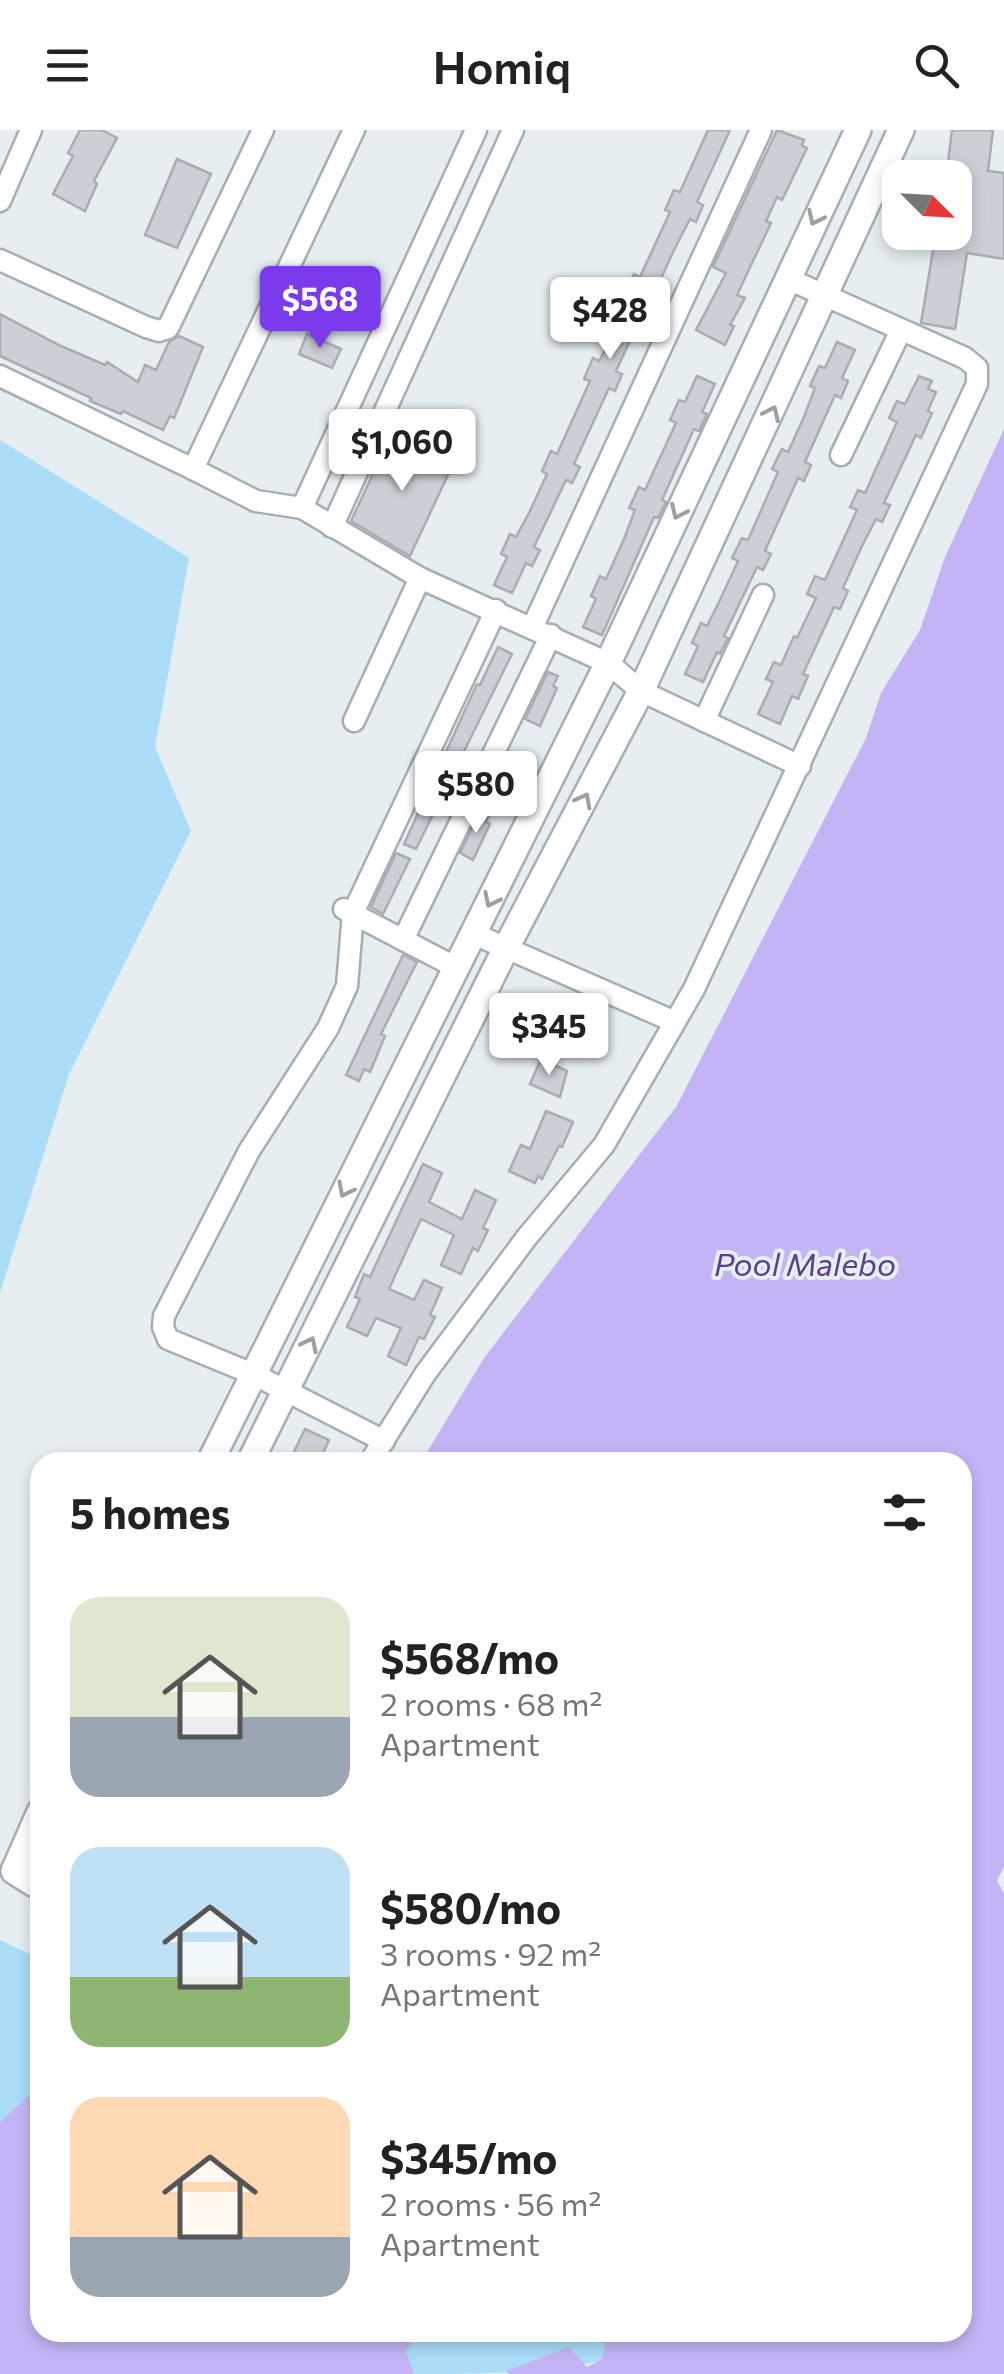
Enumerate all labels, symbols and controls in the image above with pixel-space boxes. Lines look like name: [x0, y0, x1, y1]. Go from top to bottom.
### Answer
icon: menu: [40, 38, 95, 93]
text: Homiq: [433, 38, 571, 93]
icon: search: [909, 38, 964, 93]
north arrow: [882, 160, 972, 250]
map controls: [882, 160, 972, 250]
one-way arrow: [808, 207, 828, 225]
pin: $568: [261, 266, 379, 351]
pin: $428: [551, 277, 669, 362]
text: $568: [282, 278, 358, 318]
text: $428: [572, 289, 648, 329]
one-way arrow: [759, 406, 779, 424]
pin: $1,060: [321, 409, 483, 494]
text: $1,060: [351, 421, 453, 461]
one-way arrow: [670, 502, 690, 520]
pin: $580: [417, 751, 535, 836]
text: $580: [437, 763, 515, 803]
one-way arrow: [572, 793, 591, 811]
one-way arrow: [484, 889, 503, 907]
pin: $345: [490, 993, 608, 1078]
text: $345: [511, 1005, 587, 1045]
one-way arrow: [338, 1180, 358, 1198]
water label: Pool Malebo: [714, 1243, 896, 1283]
one-way arrow: [297, 1337, 317, 1355]
icon: filters: [877, 1485, 932, 1540]
text: 5 homes: [70, 1486, 230, 1538]
text: $568/mo: [380, 1631, 559, 1683]
icon: home: [150, 1637, 270, 1757]
text: 2 rooms · 68 m²: [380, 1683, 602, 1723]
text: Apartment: [380, 1723, 540, 1763]
text: $580/mo: [380, 1881, 561, 1933]
icon: home: [150, 1887, 270, 2007]
text: 3 rooms · 92 m²: [380, 1933, 601, 1973]
text: Apartment: [380, 1973, 540, 2013]
text: $345/mo: [380, 2131, 557, 2183]
icon: home: [150, 2137, 270, 2257]
text: 2 rooms · 56 m²: [380, 2183, 601, 2223]
text: Apartment: [380, 2223, 540, 2263]

